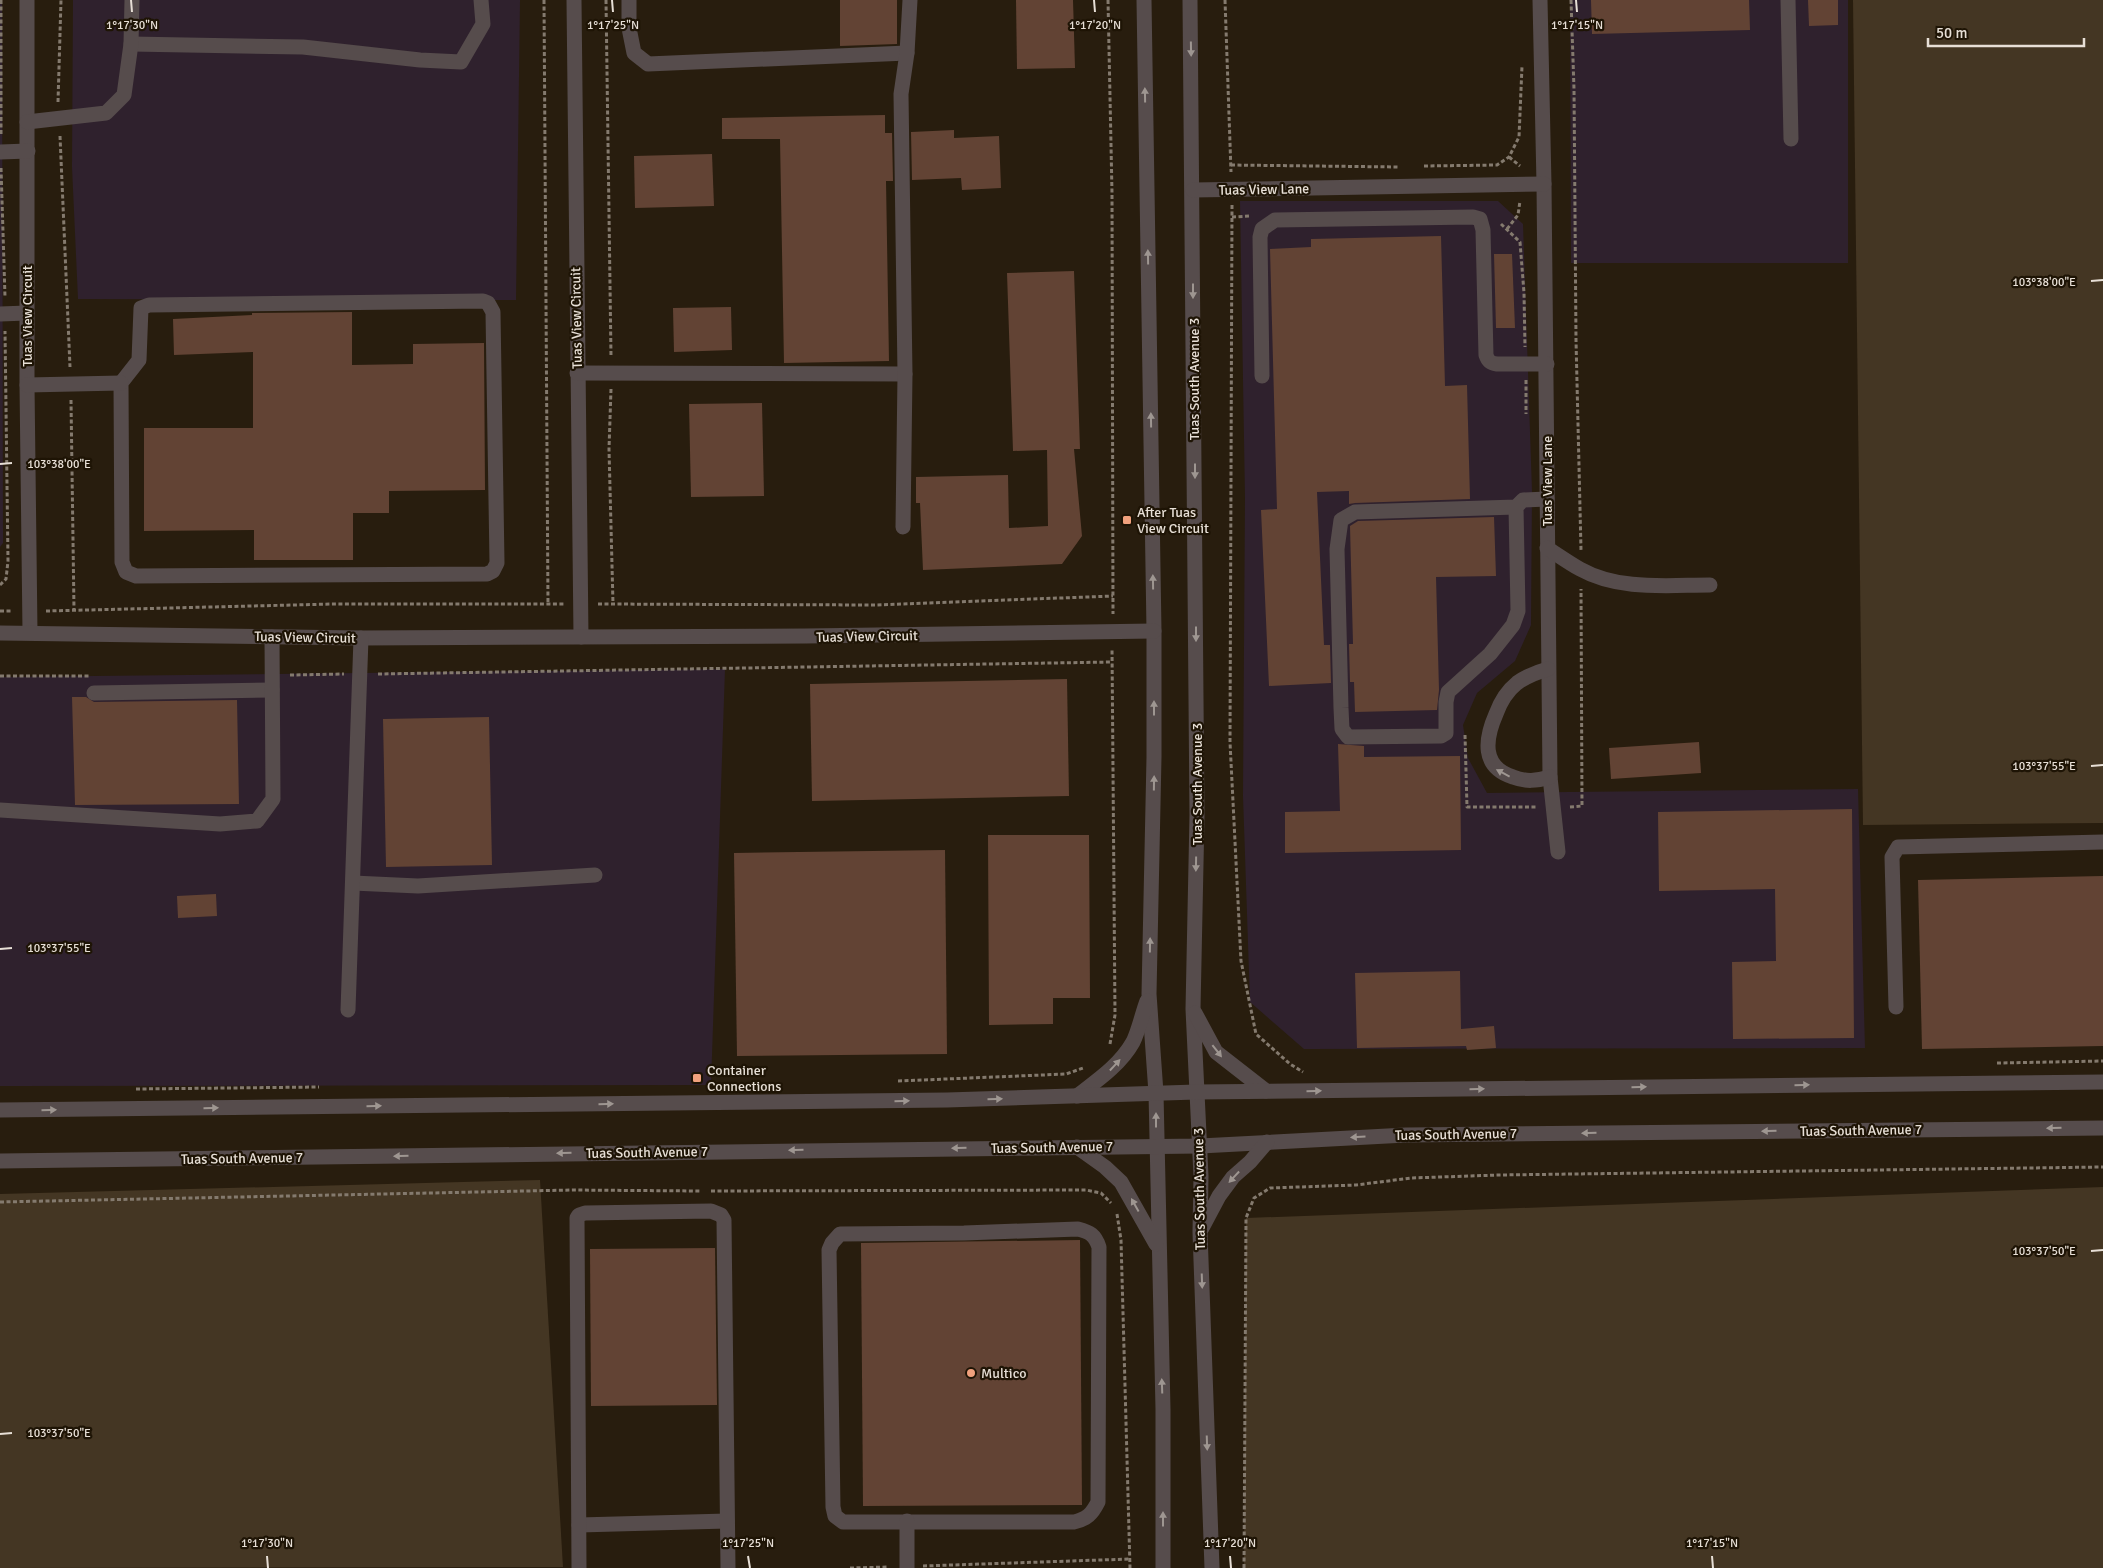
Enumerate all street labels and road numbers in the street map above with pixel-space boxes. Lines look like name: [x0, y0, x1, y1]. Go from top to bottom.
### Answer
street label: Tuas View Lane: [1219, 180, 1309, 199]
street label: Tuas View Circuit: [19, 265, 36, 367]
street label: Tuas View Circuit: [567, 267, 586, 369]
street label: Tuas South Avenue 3: [1186, 318, 1203, 440]
street label: Tuas View Lane: [1539, 436, 1556, 526]
street label: Tuas View Circuit: [816, 627, 918, 646]
street label: Tuas View Circuit: [254, 628, 356, 647]
street label: Tuas South Avenue 3: [1189, 723, 1206, 845]
street label: Tuas South Avenue 7: [1800, 1121, 1922, 1140]
street label: Tuas South Avenue 7: [1395, 1125, 1517, 1144]
street label: Tuas South Avenue 3: [1190, 1128, 1209, 1250]
street label: Tuas South Avenue 7: [991, 1138, 1113, 1157]
street label: Tuas South Avenue 7: [586, 1143, 708, 1162]
street label: Tuas South Avenue 7: [181, 1149, 303, 1168]

